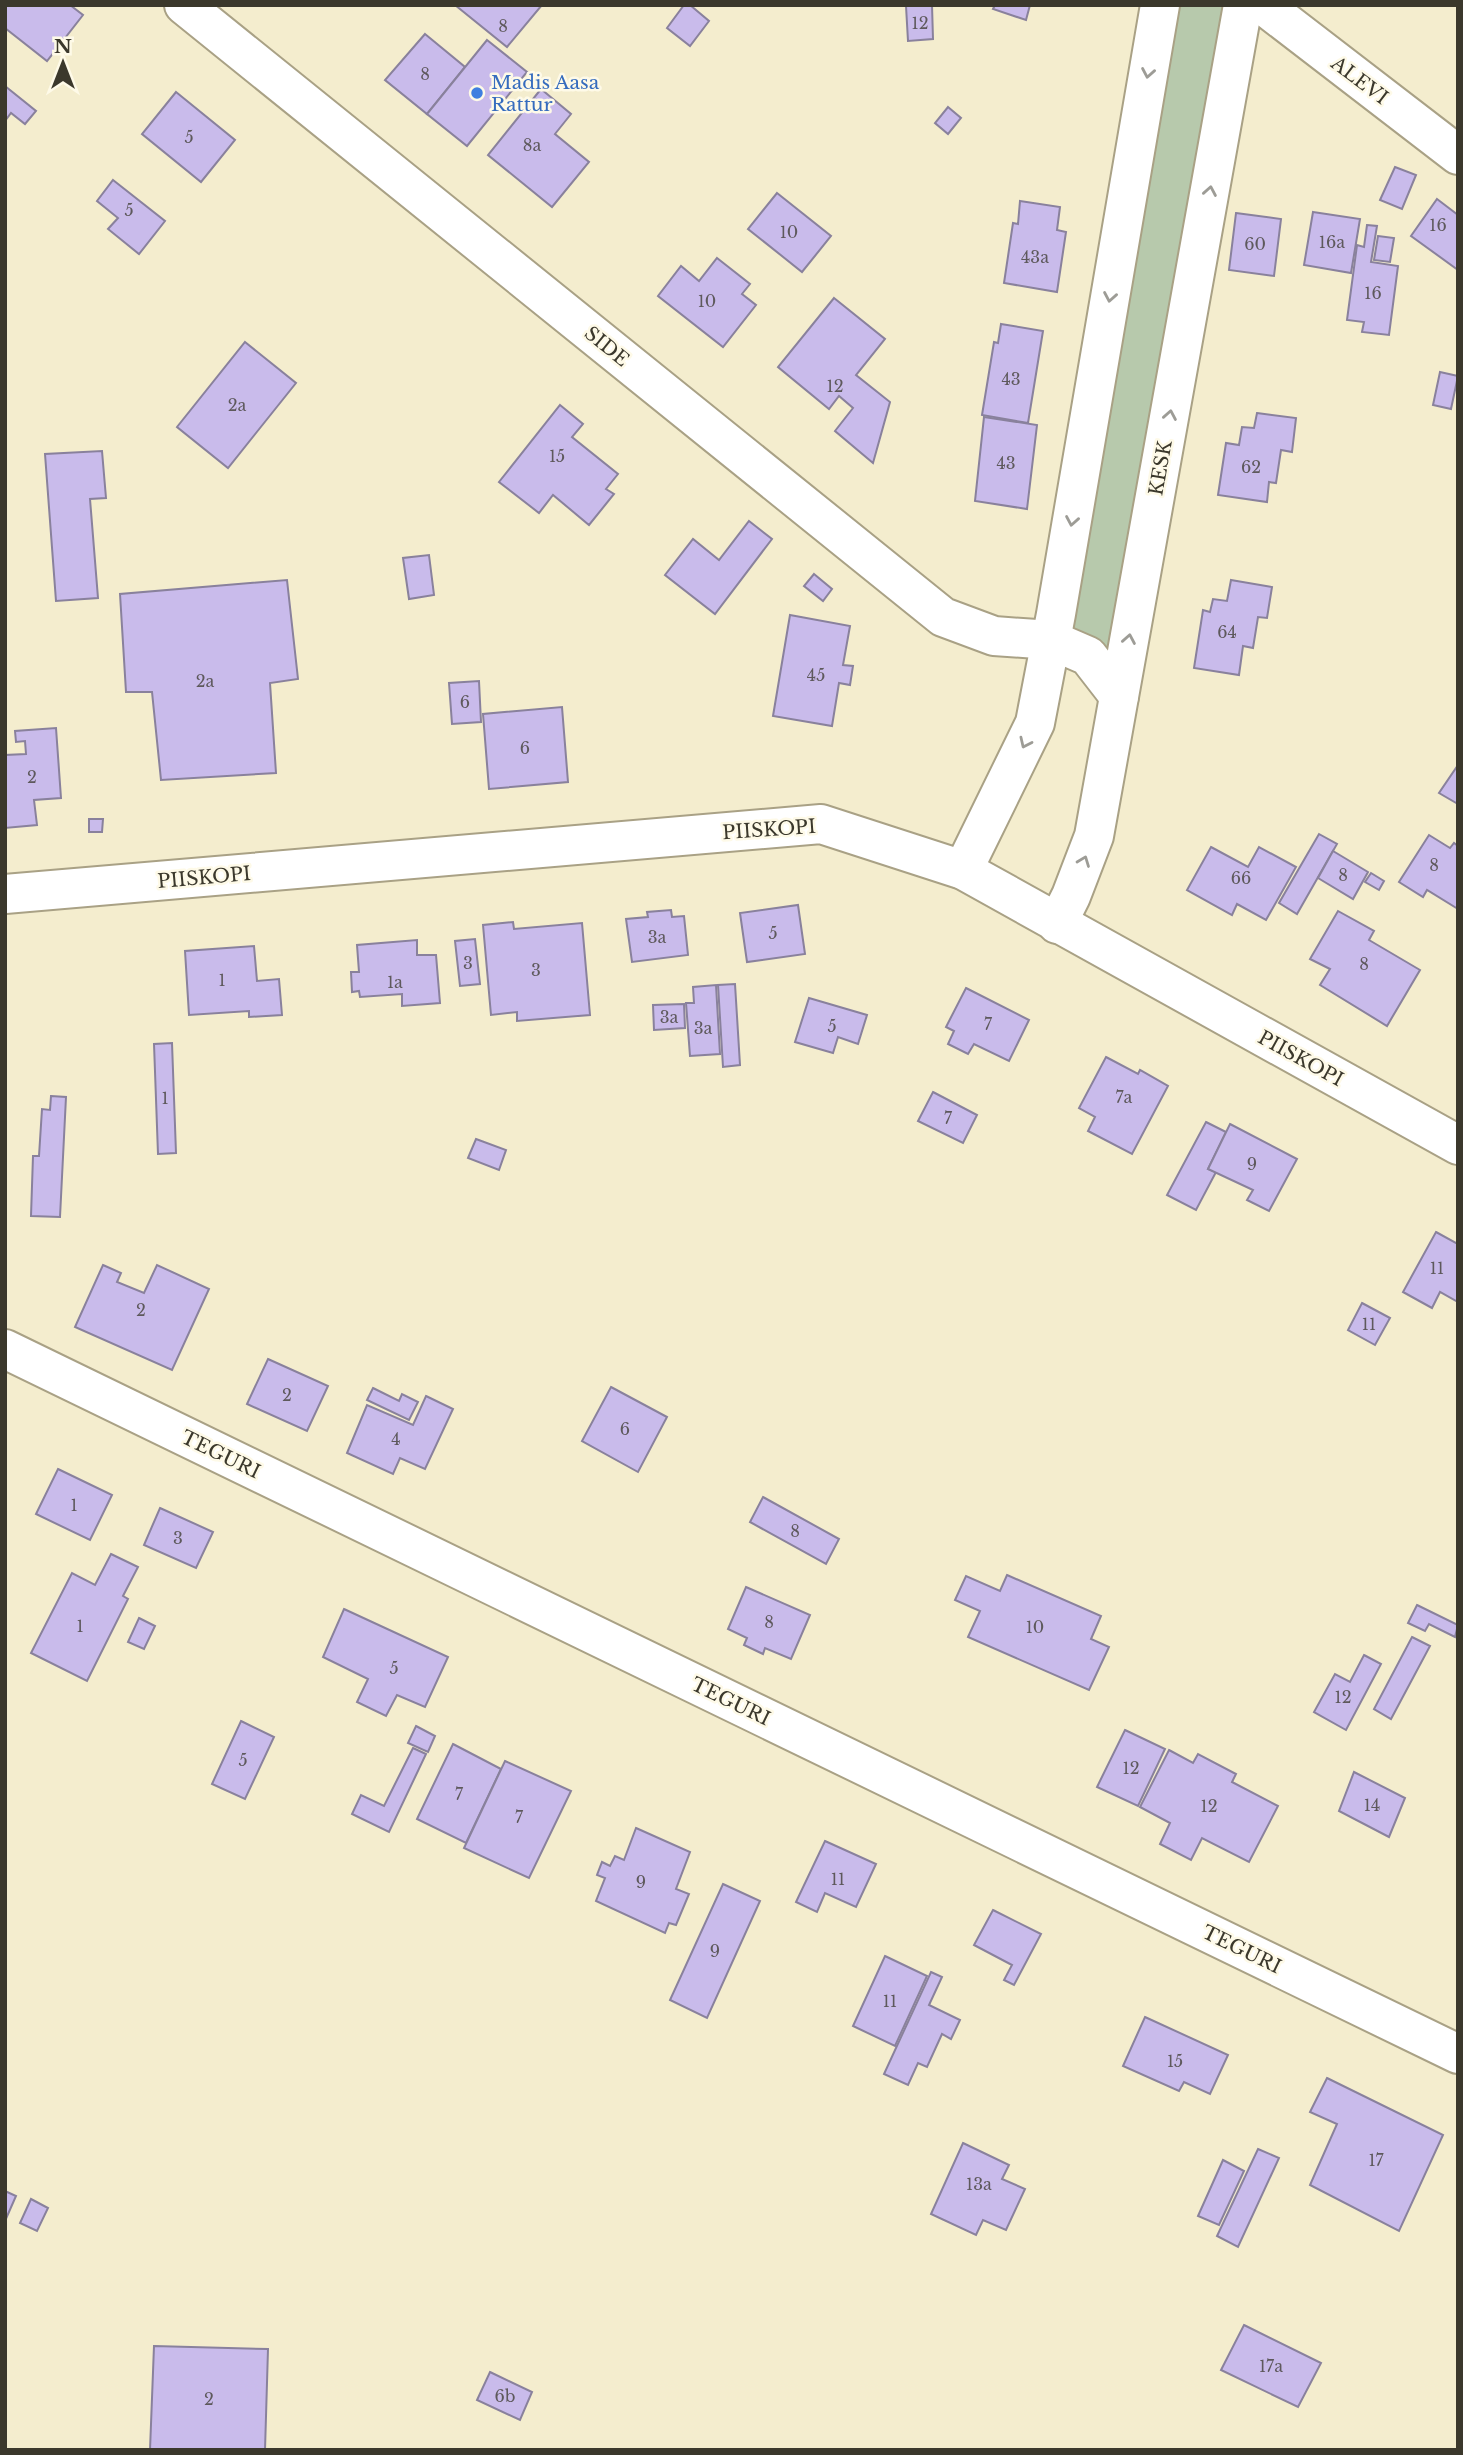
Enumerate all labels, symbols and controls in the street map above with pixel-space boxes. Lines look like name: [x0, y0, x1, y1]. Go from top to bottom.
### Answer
house number: 12: [912, 13, 929, 33]
house number: 8: [498, 16, 508, 36]
north arrow: [28, 28, 98, 98]
text: N: [54, 35, 72, 58]
street label: ALEVI: [1326, 51, 1393, 109]
house number: 8: [420, 64, 430, 84]
one-way arrow: [1141, 67, 1156, 78]
place label: Madis Aasa Rattur: [491, 71, 600, 116]
marker: Madis Aasa Rattur: [469, 85, 485, 101]
house number: 5: [184, 127, 194, 147]
house number: 8a: [523, 135, 541, 155]
one-way arrow: [1202, 185, 1217, 197]
house number: 5: [124, 200, 134, 220]
house number: 16: [1429, 215, 1447, 235]
house number: 10: [780, 222, 798, 242]
house number: 16a: [1319, 232, 1345, 252]
house number: 60: [1244, 234, 1266, 254]
house number: 43a: [1021, 247, 1049, 267]
house number: 16: [1364, 283, 1382, 303]
house number: 10: [698, 291, 716, 311]
one-way arrow: [1103, 291, 1118, 303]
street label: SIDE: [580, 322, 634, 371]
house number: 43: [1001, 369, 1021, 389]
house number: 12: [827, 376, 844, 396]
house number: 2a: [228, 395, 246, 415]
one-way arrow: [1162, 409, 1177, 421]
street label: KESK: [1144, 438, 1177, 497]
house number: 15: [549, 446, 565, 466]
house number: 43: [996, 453, 1016, 473]
house number: 62: [1241, 457, 1261, 477]
one-way arrow: [1065, 515, 1080, 527]
house number: 64: [1217, 622, 1237, 642]
one-way arrow: [1121, 633, 1136, 645]
house number: 45: [807, 665, 825, 685]
house number: 2a: [196, 671, 214, 691]
house number: 6: [460, 692, 470, 712]
one-way arrow: [1020, 736, 1034, 748]
house number: 6: [520, 738, 530, 758]
house number: 2: [27, 767, 37, 787]
street label: PIISKOPI: [721, 815, 817, 844]
house number: 8: [1429, 855, 1439, 875]
one-way arrow: [1076, 856, 1090, 868]
street label: PIISKOPI: [156, 862, 252, 893]
house number: 8: [1338, 865, 1348, 885]
house number: 66: [1231, 868, 1251, 888]
house number: 5: [768, 923, 778, 943]
house number: 3a: [648, 927, 666, 947]
house number: 3: [463, 953, 473, 973]
house number: 8: [1359, 954, 1369, 974]
house number: 3: [531, 960, 541, 980]
house number: 1: [218, 970, 226, 990]
house number: 1a: [387, 972, 403, 992]
house number: 3a: [660, 1007, 678, 1027]
house number: 7: [984, 1014, 993, 1034]
house number: 5: [827, 1016, 837, 1036]
house number: 3a: [694, 1018, 712, 1038]
street label: PIISKOPI: [1254, 1026, 1347, 1091]
house number: 7a: [1116, 1087, 1133, 1107]
house number: 1: [161, 1088, 169, 1108]
house number: 7: [944, 1108, 953, 1128]
house number: 9: [1247, 1154, 1257, 1174]
house number: 11: [1430, 1258, 1444, 1278]
house number: 2: [136, 1300, 146, 1320]
house number: 11: [1362, 1314, 1376, 1334]
house number: 2: [282, 1385, 292, 1405]
house number: 6: [620, 1419, 630, 1439]
street label: TEGURI: [178, 1426, 264, 1483]
house number: 4: [391, 1429, 401, 1449]
house number: 1: [70, 1495, 78, 1515]
house number: 8: [790, 1521, 800, 1541]
house number: 3: [173, 1528, 183, 1548]
house number: 8: [764, 1612, 774, 1632]
house number: 1: [76, 1616, 84, 1636]
house number: 10: [1026, 1617, 1044, 1637]
house number: 5: [389, 1658, 399, 1678]
street label: TEGURI: [688, 1673, 774, 1730]
house number: 12: [1335, 1687, 1352, 1707]
house number: 5: [238, 1750, 248, 1770]
house number: 12: [1123, 1758, 1140, 1778]
house number: 7: [455, 1784, 464, 1804]
house number: 14: [1364, 1795, 1380, 1815]
house number: 12: [1201, 1796, 1218, 1816]
house number: 7: [515, 1807, 524, 1827]
house number: 11: [831, 1869, 845, 1889]
house number: 9: [636, 1872, 646, 1892]
street label: TEGURI: [1199, 1921, 1285, 1978]
house number: 9: [710, 1941, 720, 1961]
house number: 11: [883, 1991, 897, 2011]
house number: 15: [1167, 2051, 1183, 2071]
house number: 17: [1368, 2150, 1385, 2170]
house number: 13a: [966, 2174, 992, 2194]
house number: 17a: [1259, 2356, 1283, 2376]
house number: 6b: [495, 2386, 515, 2406]
house number: 2: [204, 2389, 214, 2409]

